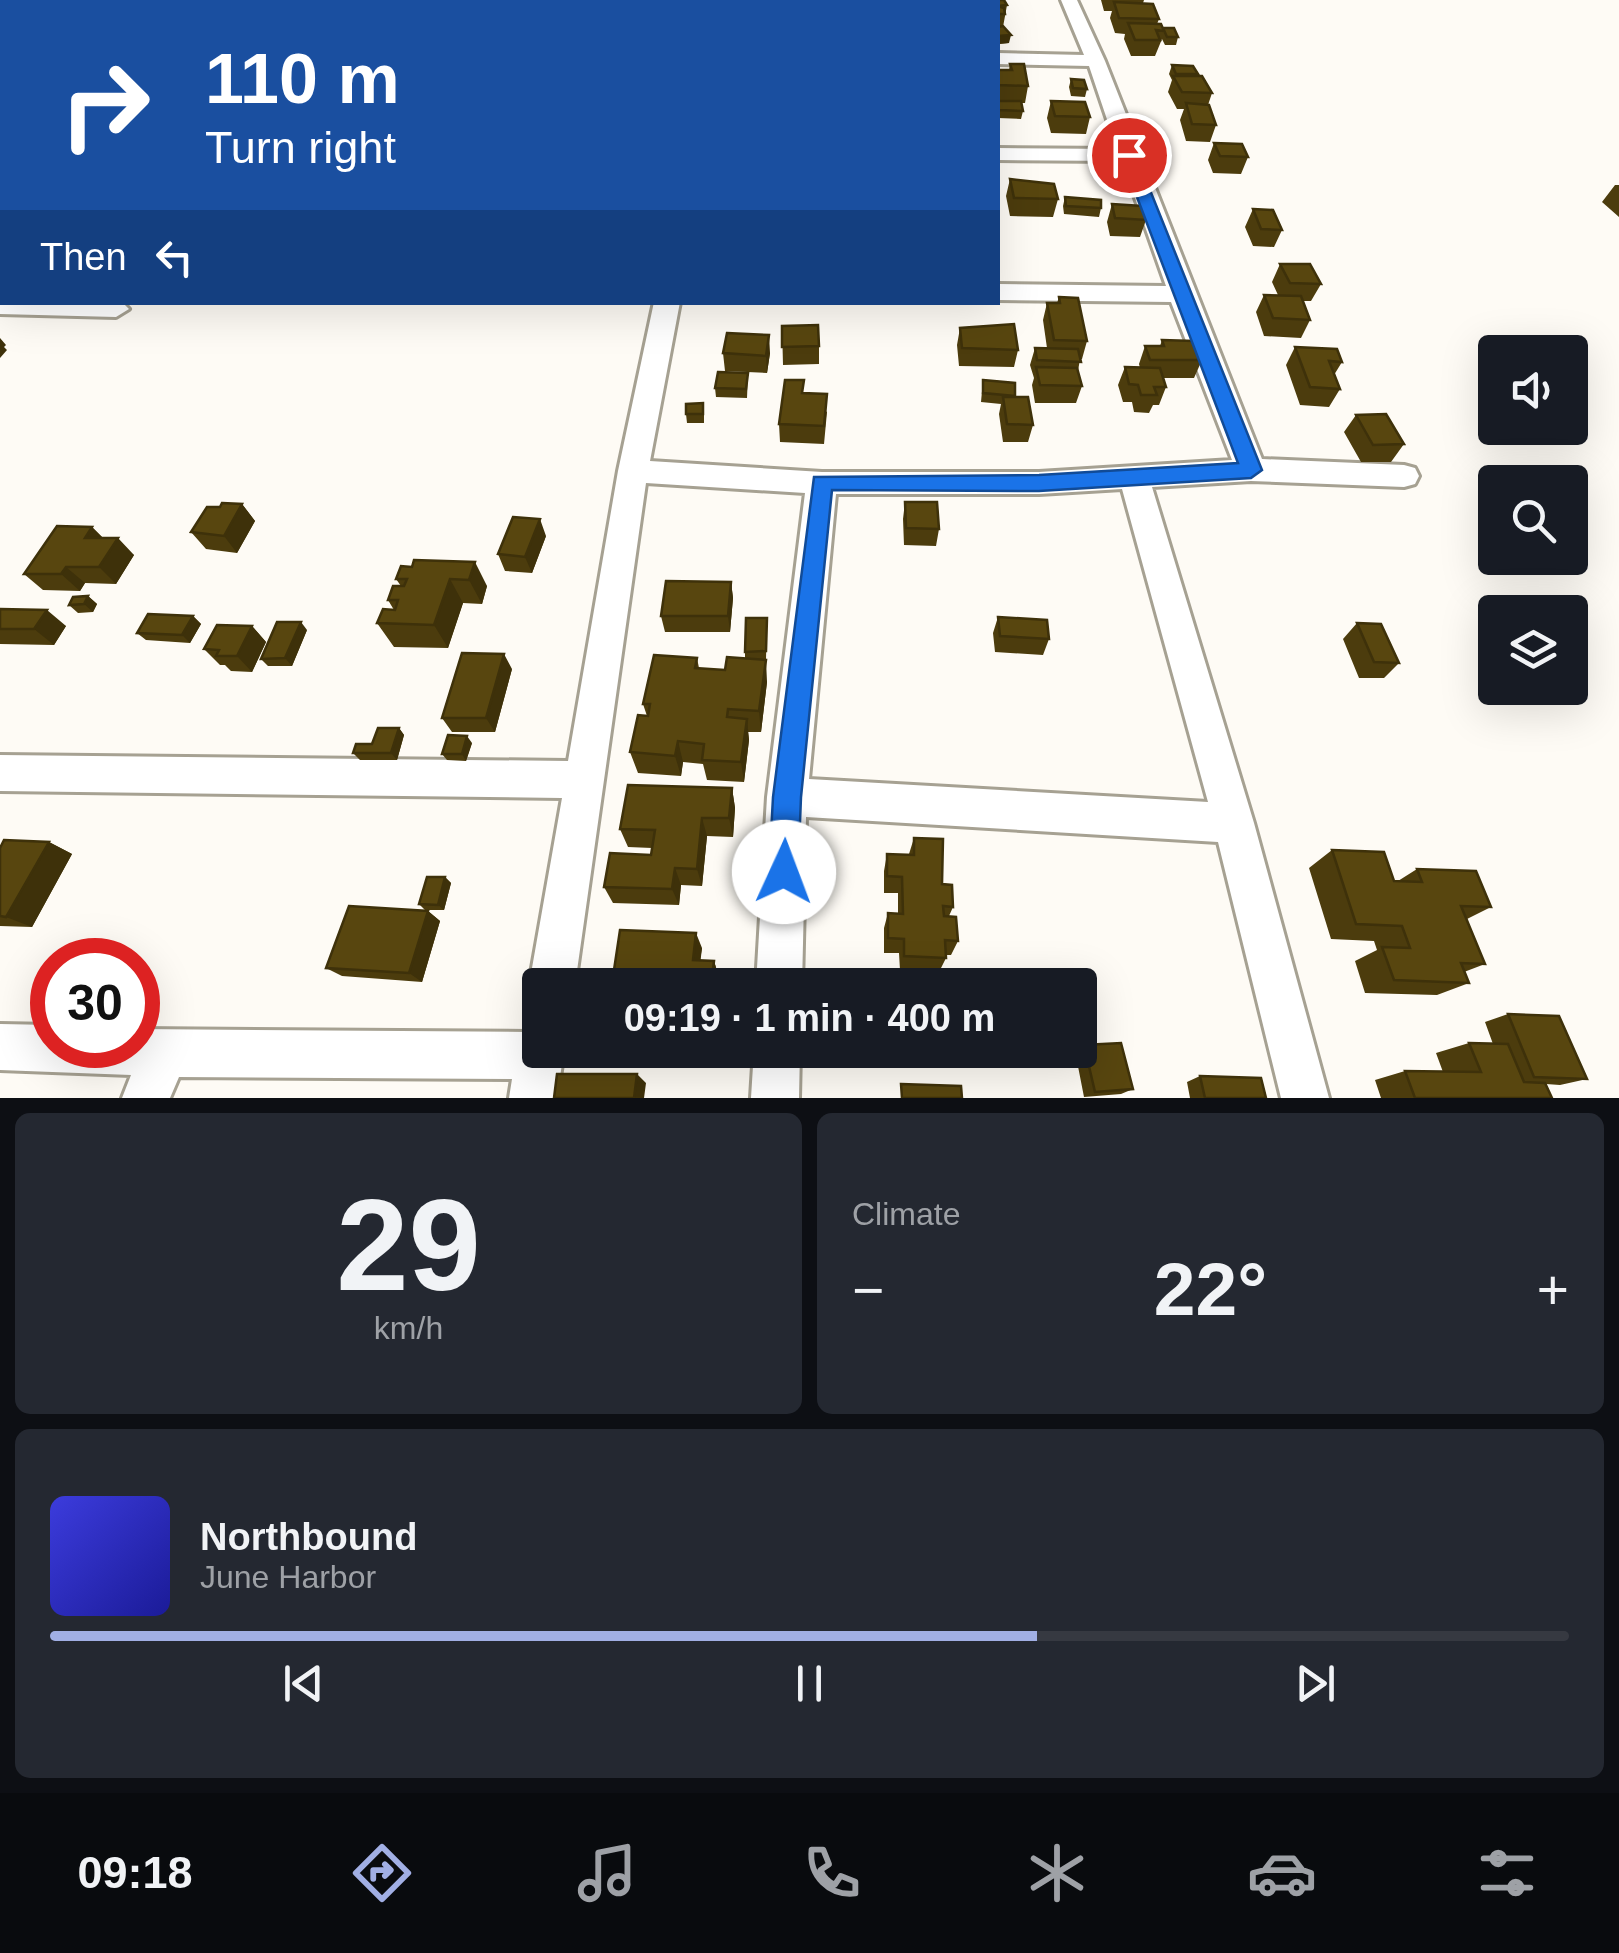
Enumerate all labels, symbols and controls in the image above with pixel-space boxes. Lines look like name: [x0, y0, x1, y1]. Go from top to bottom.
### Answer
icon: right: [40, 40, 170, 170]
text: 110 m: [205, 40, 400, 118]
pin: [1087, 113, 1172, 198]
text: Turn right: [205, 122, 396, 173]
icon: arrive: [1102, 128, 1157, 183]
icon: left: [147, 230, 202, 285]
text: Then: [40, 236, 127, 278]
map controls: [1478, 335, 1588, 705]
button: sound: [1478, 335, 1588, 445]
button: search: [1478, 465, 1588, 575]
button: layers: [1478, 595, 1588, 705]
position arrow: [732, 820, 836, 924]
speed limit sign: 30: [30, 938, 160, 1068]
text: 09:19 · 1 min · 400 m: [624, 997, 995, 1039]
text: 29: [336, 1172, 481, 1318]
text: Climate: [852, 1196, 960, 1232]
text: 22°: [1154, 1247, 1267, 1331]
text: −: [852, 1259, 884, 1321]
text: +: [1537, 1259, 1569, 1321]
text: km/h: [374, 1310, 443, 1346]
text: Northbound: [200, 1516, 417, 1558]
text: June Harbor: [200, 1559, 376, 1595]
icon: previous: [276, 1656, 331, 1711]
icon: pause: [782, 1656, 837, 1711]
icon: next: [1288, 1656, 1343, 1711]
icon: directions: [347, 1838, 417, 1908]
icon: music: [572, 1838, 642, 1908]
icon: phone: [797, 1838, 867, 1908]
icon: climate: [1022, 1838, 1092, 1908]
icon: car: [1247, 1838, 1317, 1908]
icon: filters: [1472, 1838, 1542, 1908]
text: 09:18: [77, 1847, 193, 1898]

